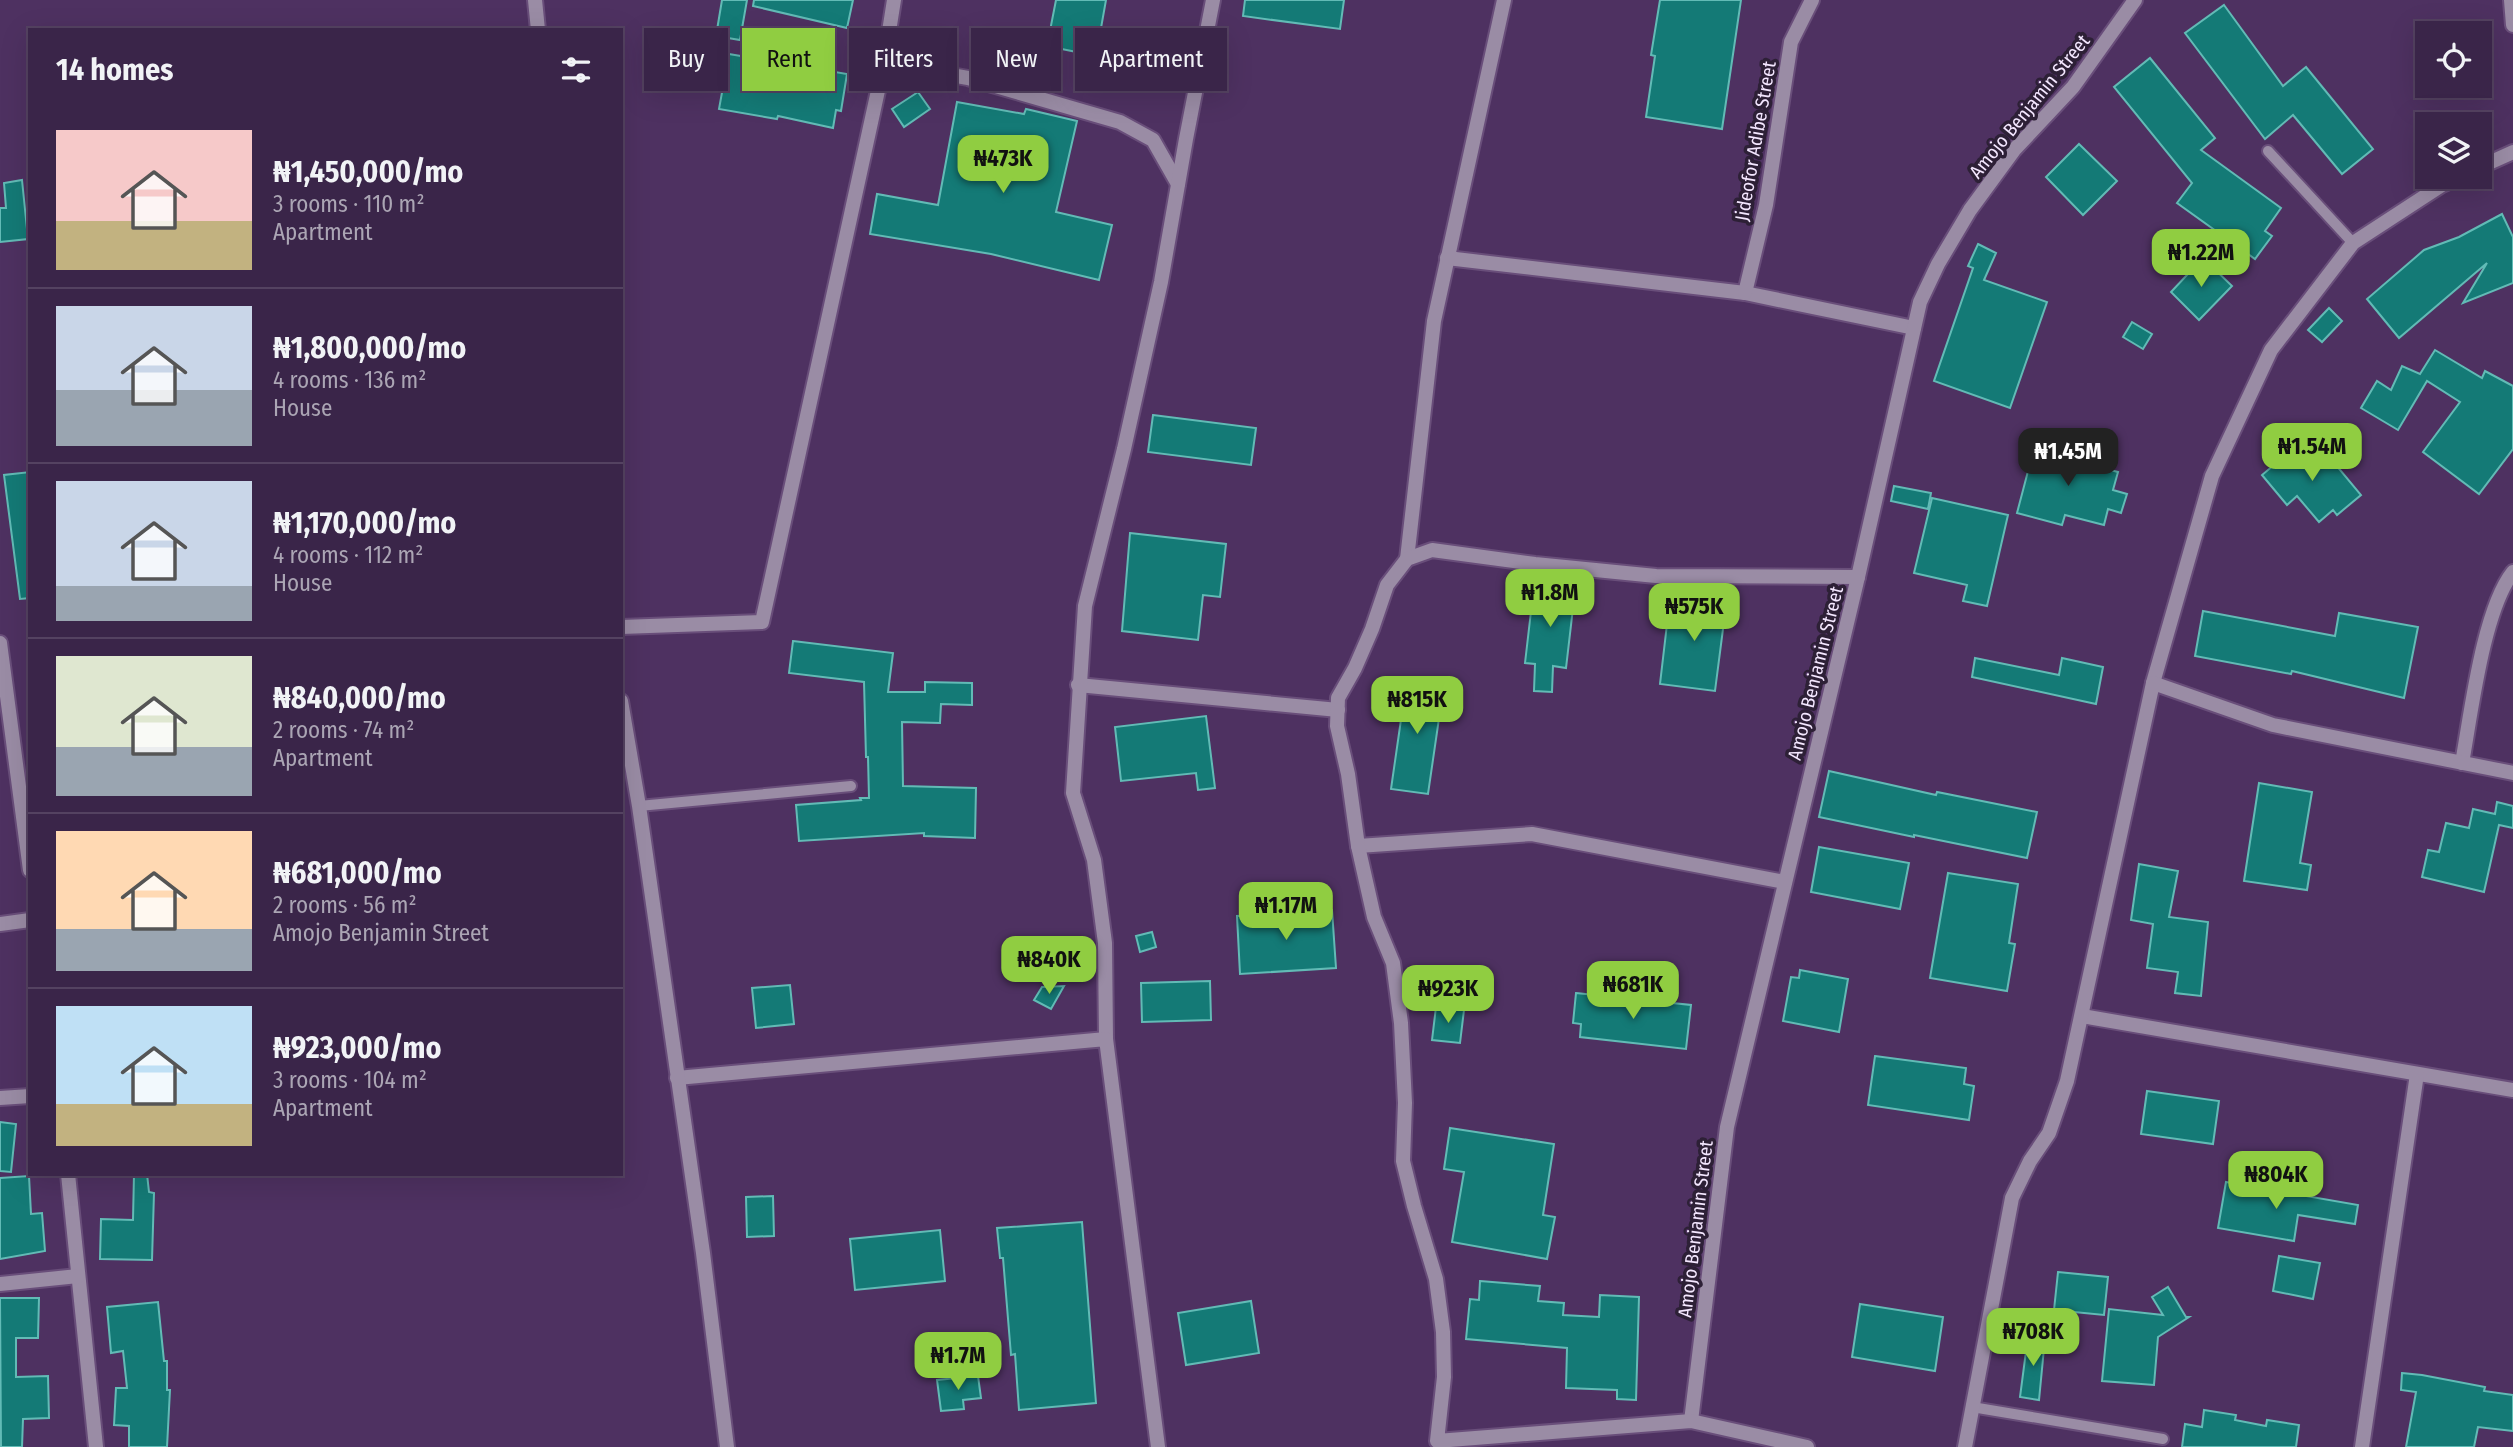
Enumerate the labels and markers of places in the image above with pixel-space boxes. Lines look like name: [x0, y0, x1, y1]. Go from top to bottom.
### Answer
pin: ₦473K: [954, 136, 1052, 195]
pin: ₦1.22M: [2144, 230, 2258, 289]
pin: ₦1.54M: [2255, 424, 2369, 483]
pin: ₦1.45M: [2011, 428, 2125, 488]
pin: ₦1.8M: [1501, 570, 1599, 629]
pin: ₦575K: [1645, 584, 1743, 643]
pin: ₦815K: [1368, 676, 1466, 736]
pin: ₦1.17M: [1229, 883, 1343, 942]
pin: ₦840K: [1000, 936, 1098, 996]
pin: ₦681K: [1584, 962, 1682, 1021]
pin: ₦923K: [1399, 965, 1497, 1025]
pin: ₦804K: [2227, 1152, 2325, 1211]
pin: ₦708K: [1984, 1308, 2082, 1368]
pin: ₦1.7M: [909, 1332, 1007, 1392]

